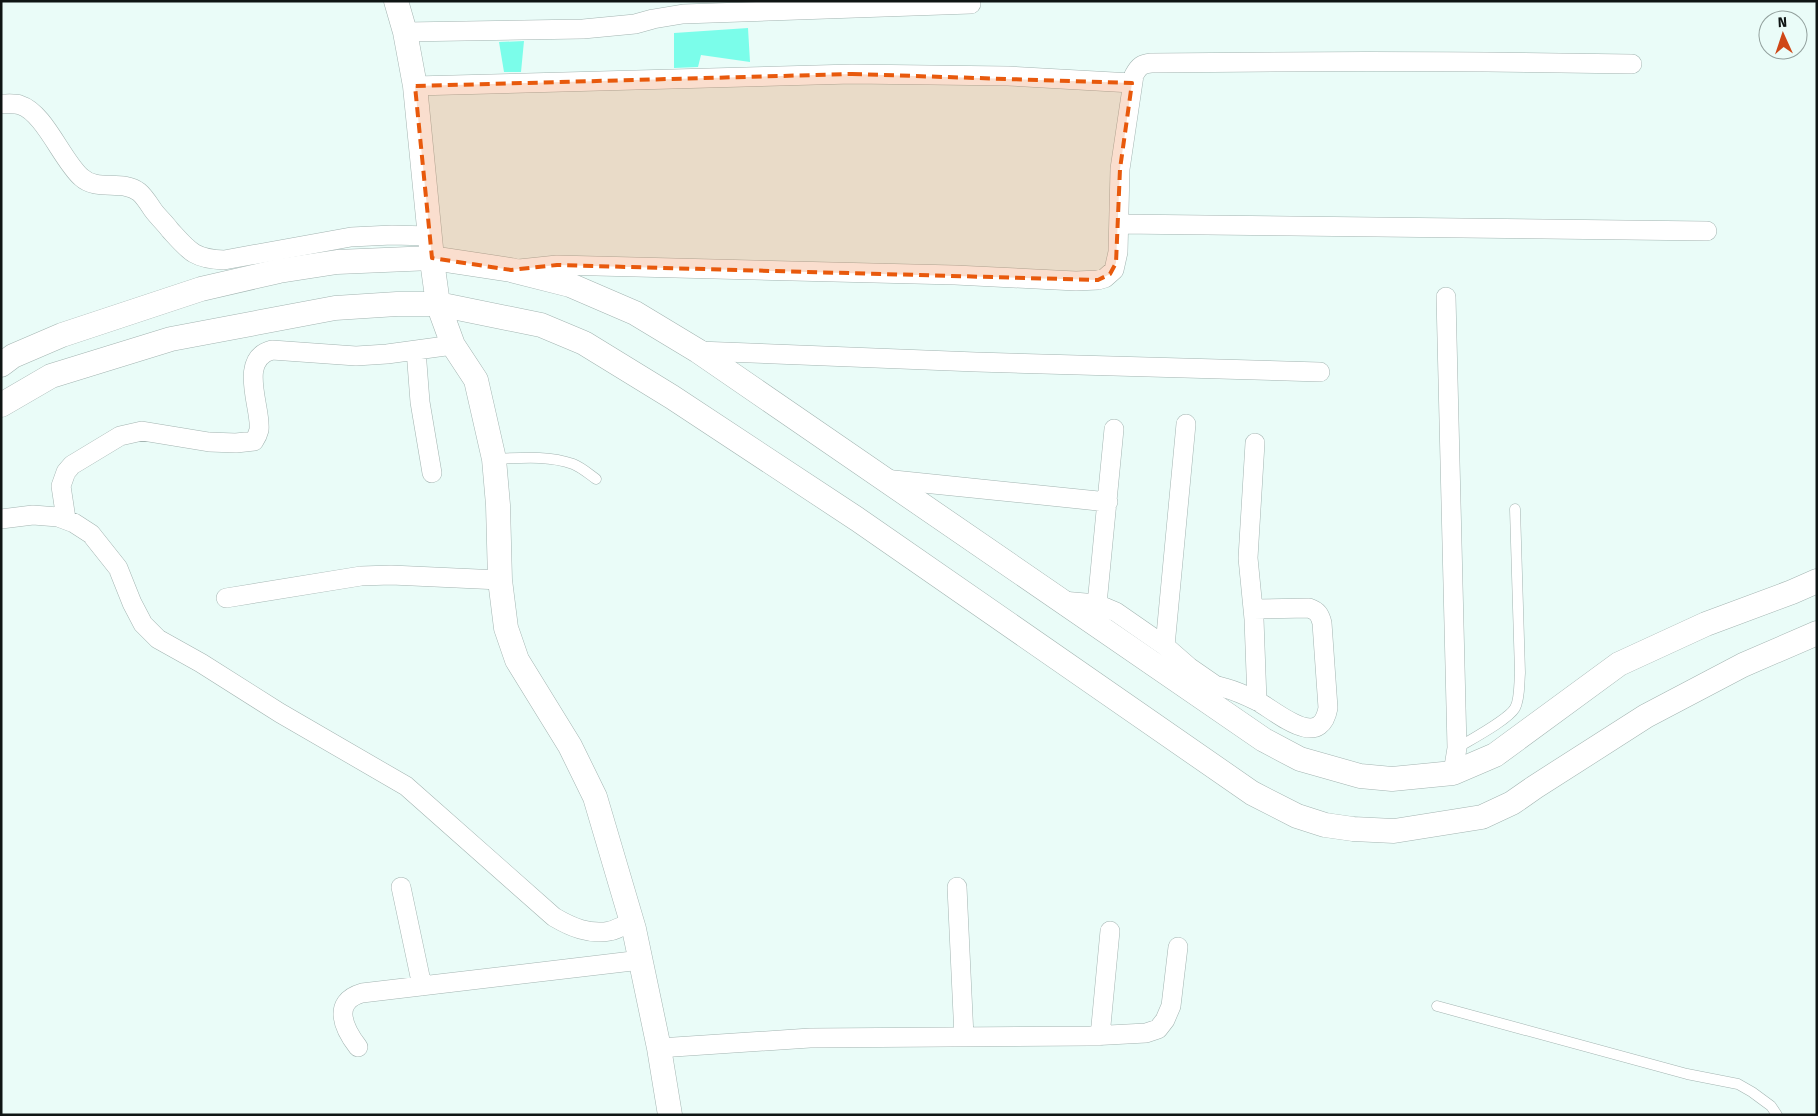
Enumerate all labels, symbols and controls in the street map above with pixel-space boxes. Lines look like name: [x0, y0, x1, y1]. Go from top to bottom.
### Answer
north arrow: [1758, 10, 1808, 60]
text: N: [1777, 14, 1787, 31]

